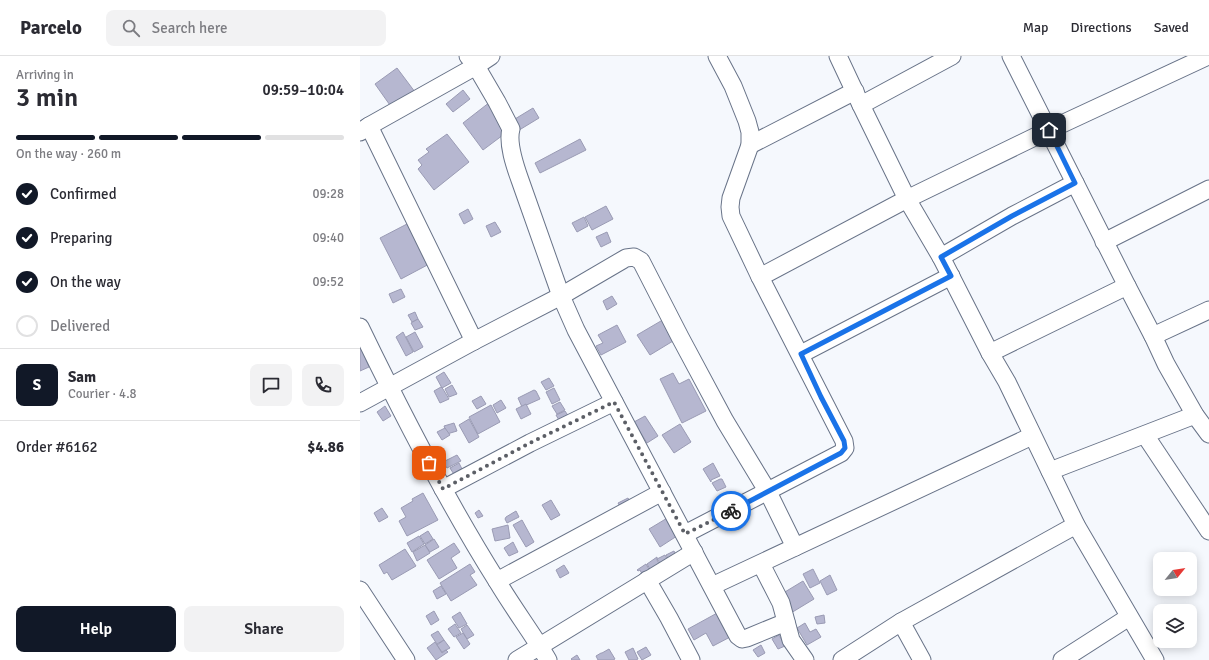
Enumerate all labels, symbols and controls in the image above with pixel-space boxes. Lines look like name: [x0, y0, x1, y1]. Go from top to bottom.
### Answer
search box: [106, 10, 386, 46]
text: Parcelo: [20, 16, 82, 40]
icon: search: [120, 17, 142, 39]
text: Search here: [152, 19, 227, 37]
text: Map: [1023, 19, 1049, 36]
text: Directions: [1071, 19, 1132, 36]
text: Saved: [1154, 19, 1189, 36]
text: Arriving in: [16, 67, 74, 83]
text: 09:59–10:04: [263, 81, 344, 99]
text: 3 min: [16, 82, 78, 114]
pin: [1032, 113, 1066, 147]
icon: home: [1038, 119, 1060, 141]
text: On the way · 260 m: [16, 146, 121, 162]
icon: check: [16, 183, 38, 205]
text: Confirmed: [50, 185, 117, 203]
text: 09:28: [312, 186, 344, 202]
icon: check: [16, 227, 38, 249]
text: Preparing: [50, 229, 113, 247]
text: 09:40: [312, 230, 344, 246]
icon: check: [16, 271, 38, 293]
text: On the way: [50, 273, 121, 291]
text: 09:52: [312, 274, 344, 290]
text: Delivered: [50, 317, 110, 335]
button: chat: [250, 364, 292, 406]
button: phone: [302, 364, 344, 406]
text: Sam: [68, 368, 96, 386]
text: S: [33, 376, 41, 394]
text: Courier · 4.8: [68, 386, 137, 402]
text: Order #6162: [16, 438, 98, 456]
text: $4.86: [307, 438, 344, 456]
pin: [412, 446, 446, 480]
icon: bag: [418, 452, 440, 474]
courier: [711, 491, 751, 531]
icon: bike: [720, 500, 742, 522]
north arrow: [1153, 552, 1197, 596]
map controls: [1153, 552, 1197, 648]
button: layers: [1153, 604, 1197, 648]
button: Help: [16, 606, 176, 652]
button: Share: [184, 606, 344, 652]

